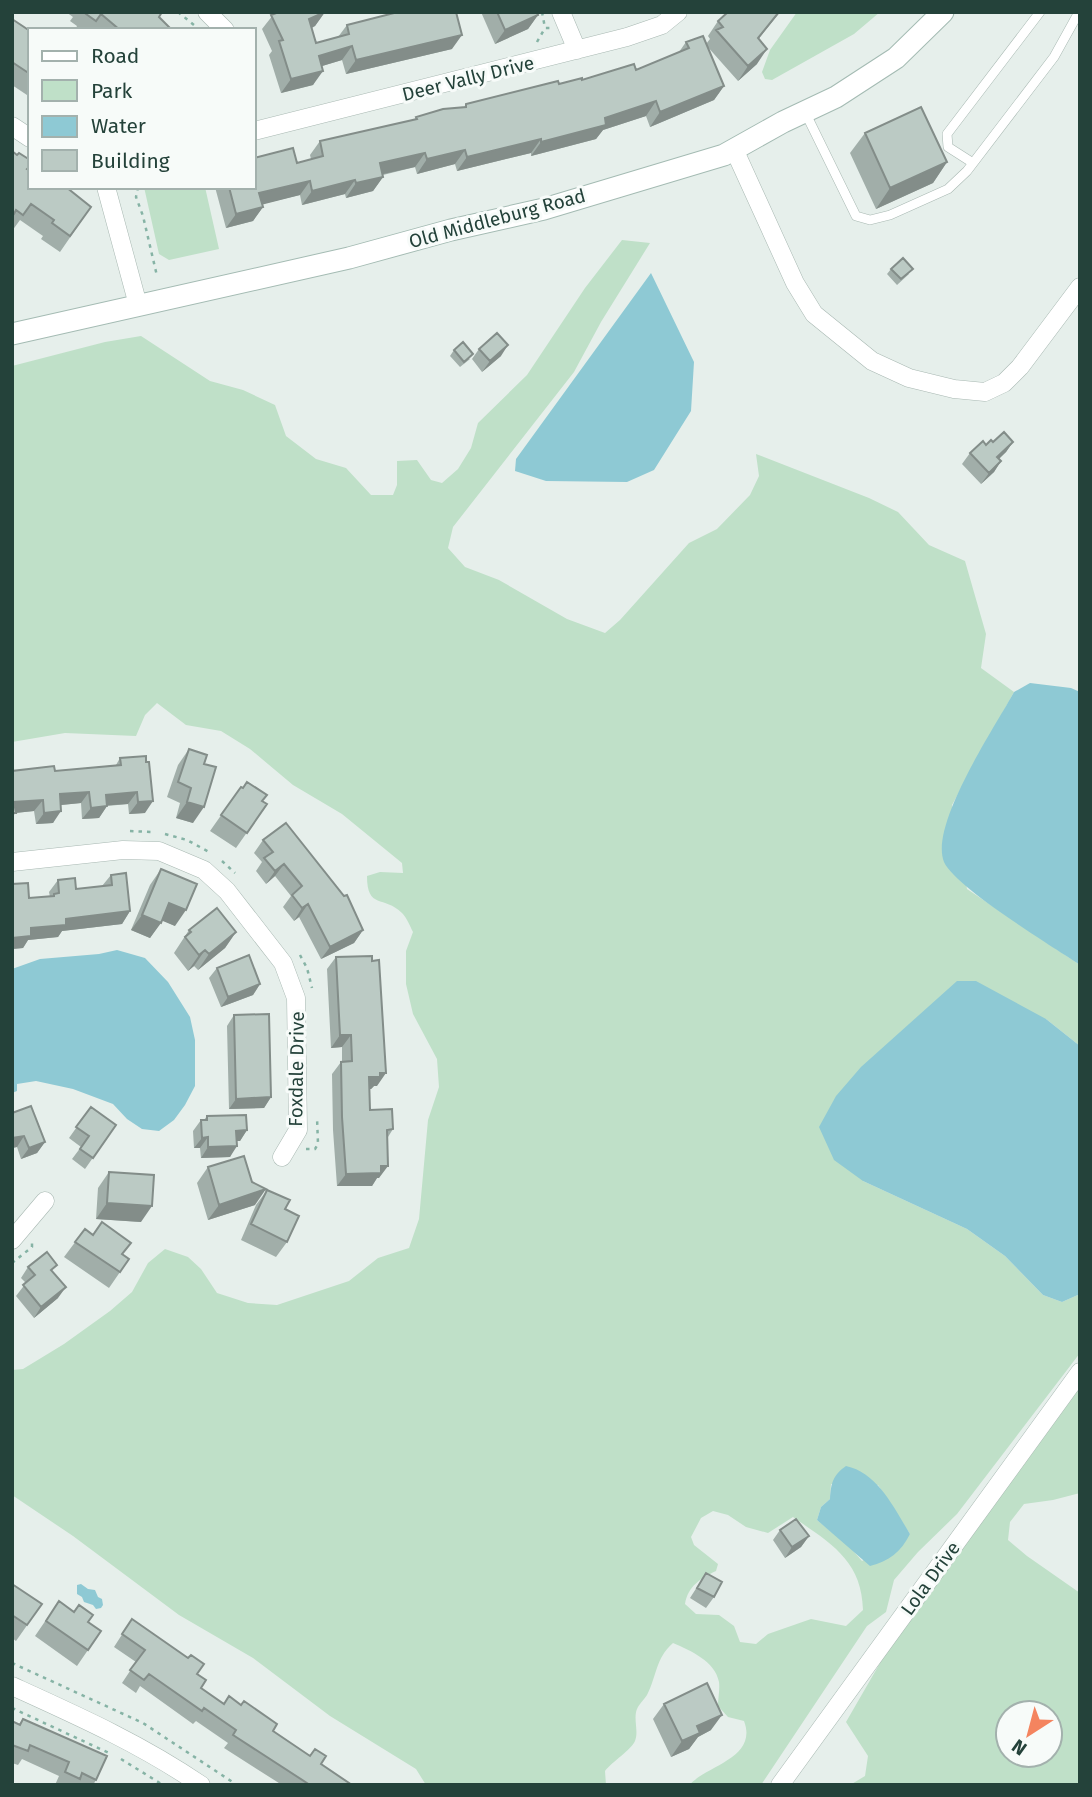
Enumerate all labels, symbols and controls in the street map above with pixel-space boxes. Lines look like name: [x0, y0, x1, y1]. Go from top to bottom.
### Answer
legend: [28, 28, 256, 189]
text: Road: [91, 43, 139, 69]
street label: Deer Vally Drive: [400, 51, 536, 106]
text: Park: [91, 78, 133, 104]
text: Water: [91, 113, 146, 139]
text: Building: [91, 148, 170, 174]
street label: Old Middleburg Road: [406, 184, 588, 253]
street label: Foxdale Drive: [284, 1011, 309, 1127]
street label: Lola Drive: [896, 1537, 965, 1620]
north arrow: [994, 1699, 1064, 1769]
text: N: [1007, 1734, 1031, 1760]

